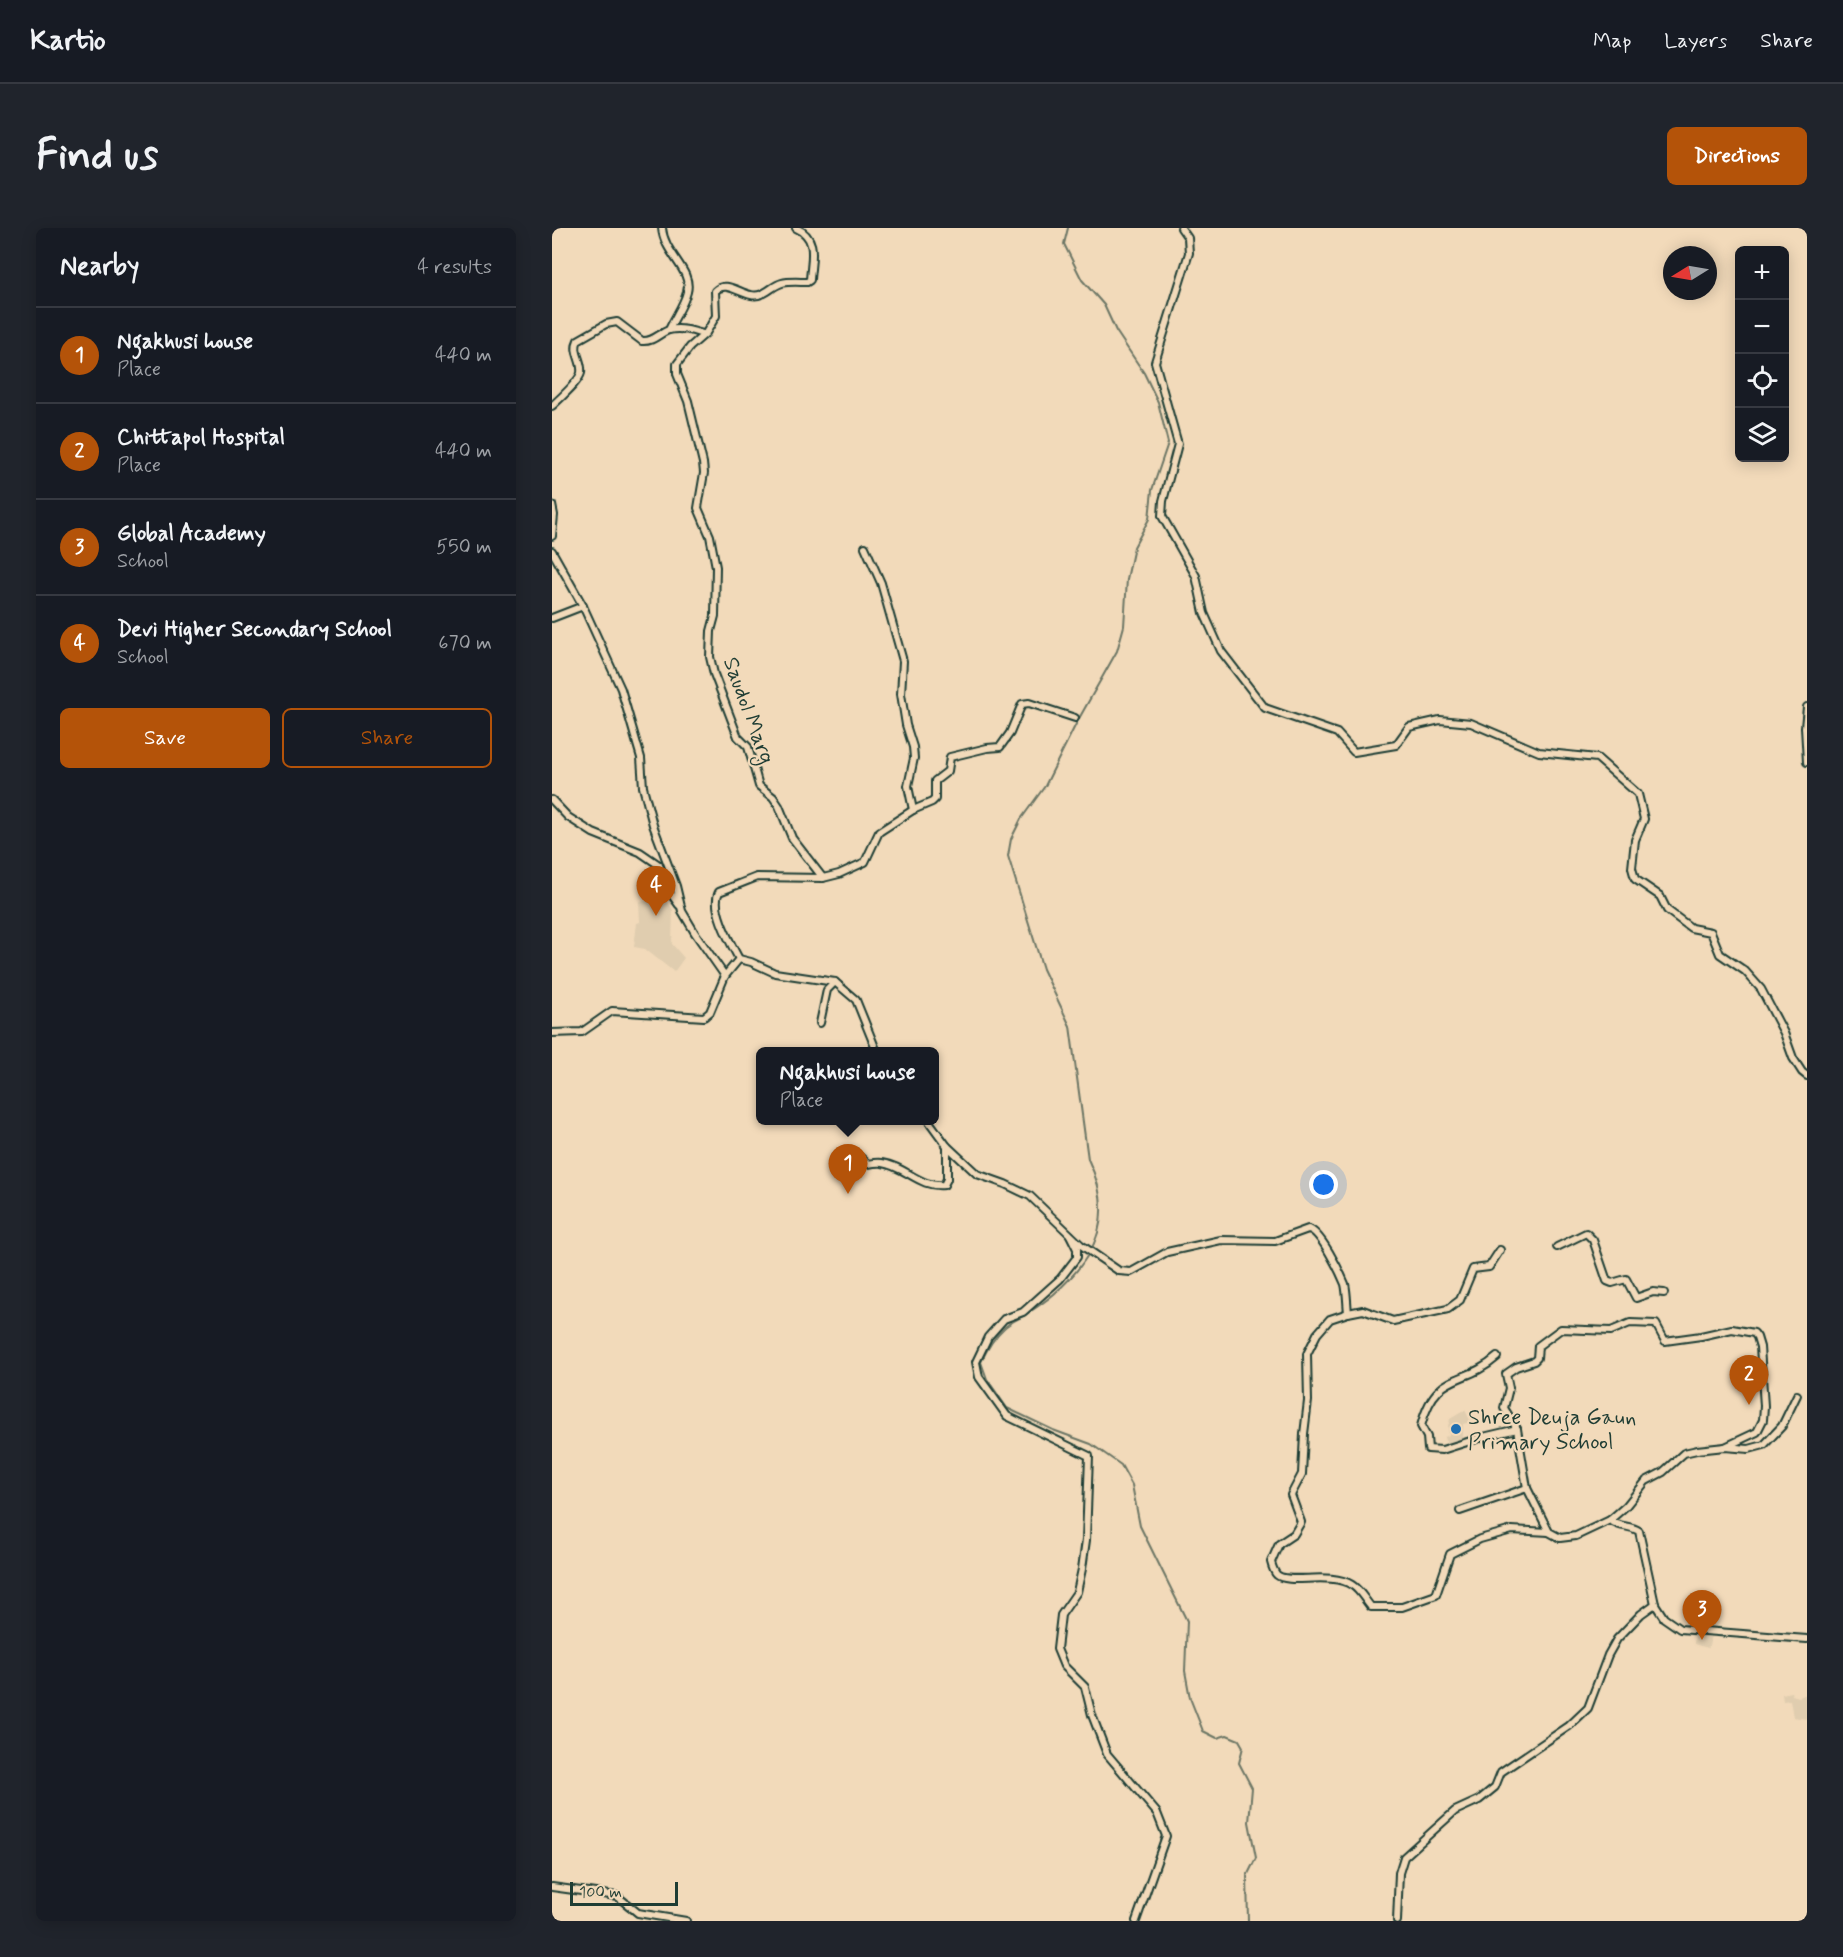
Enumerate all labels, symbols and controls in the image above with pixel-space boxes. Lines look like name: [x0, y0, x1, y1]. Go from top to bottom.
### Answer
text: Kartio: [30, 23, 106, 60]
text: Map: [1593, 27, 1631, 55]
text: Layers: [1664, 27, 1727, 55]
text: Share: [1760, 27, 1813, 55]
button: Directions: [1667, 127, 1807, 185]
text: Find us: [36, 129, 158, 184]
north arrow: [1663, 246, 1717, 300]
map controls: [1735, 246, 1789, 462]
button: +: [1735, 246, 1789, 300]
text: Nearby: [60, 250, 139, 284]
text: 4 results: [417, 254, 492, 281]
button: −: [1735, 300, 1789, 354]
text: Ngakhusi house: [117, 328, 253, 356]
text: 1: [75, 342, 84, 369]
text: 440 m: [435, 342, 492, 369]
button: locate: [1735, 354, 1789, 408]
text: Place: [117, 356, 161, 383]
button: layers: [1735, 408, 1789, 462]
text: Chittapol Hospital: [117, 424, 285, 452]
text: 2: [75, 438, 84, 465]
text: 440 m: [435, 438, 492, 465]
text: Place: [117, 452, 161, 479]
text: Global Academy: [117, 520, 266, 548]
text: 3: [75, 534, 84, 561]
text: 550 m: [436, 534, 492, 561]
text: School: [117, 548, 169, 575]
text: Devi Higher Secondary School: [117, 616, 392, 644]
text: 4: [74, 630, 85, 657]
text: 670 m: [438, 630, 492, 657]
text: School: [117, 644, 169, 671]
street label: Saudol Marg: [713, 653, 780, 769]
button: Save: [60, 708, 270, 768]
button: Share: [282, 708, 492, 768]
pin: 4: [636, 866, 676, 916]
popup: [756, 1047, 939, 1125]
text: Ngakhusi house: [779, 1059, 916, 1087]
text: Place: [779, 1087, 823, 1114]
pin: 1: [828, 1144, 868, 1194]
your location: [1309, 1170, 1338, 1199]
pin: 2: [1730, 1356, 1768, 1405]
place label: Shree Deuja Gaun Primary School: [1468, 1404, 1636, 1457]
marker: Shree Deuja Gaun Primary School: [1449, 1422, 1463, 1436]
pin: 3: [1682, 1590, 1722, 1640]
scale bar: [570, 1879, 678, 1906]
text: 100 m: [579, 1882, 622, 1903]

